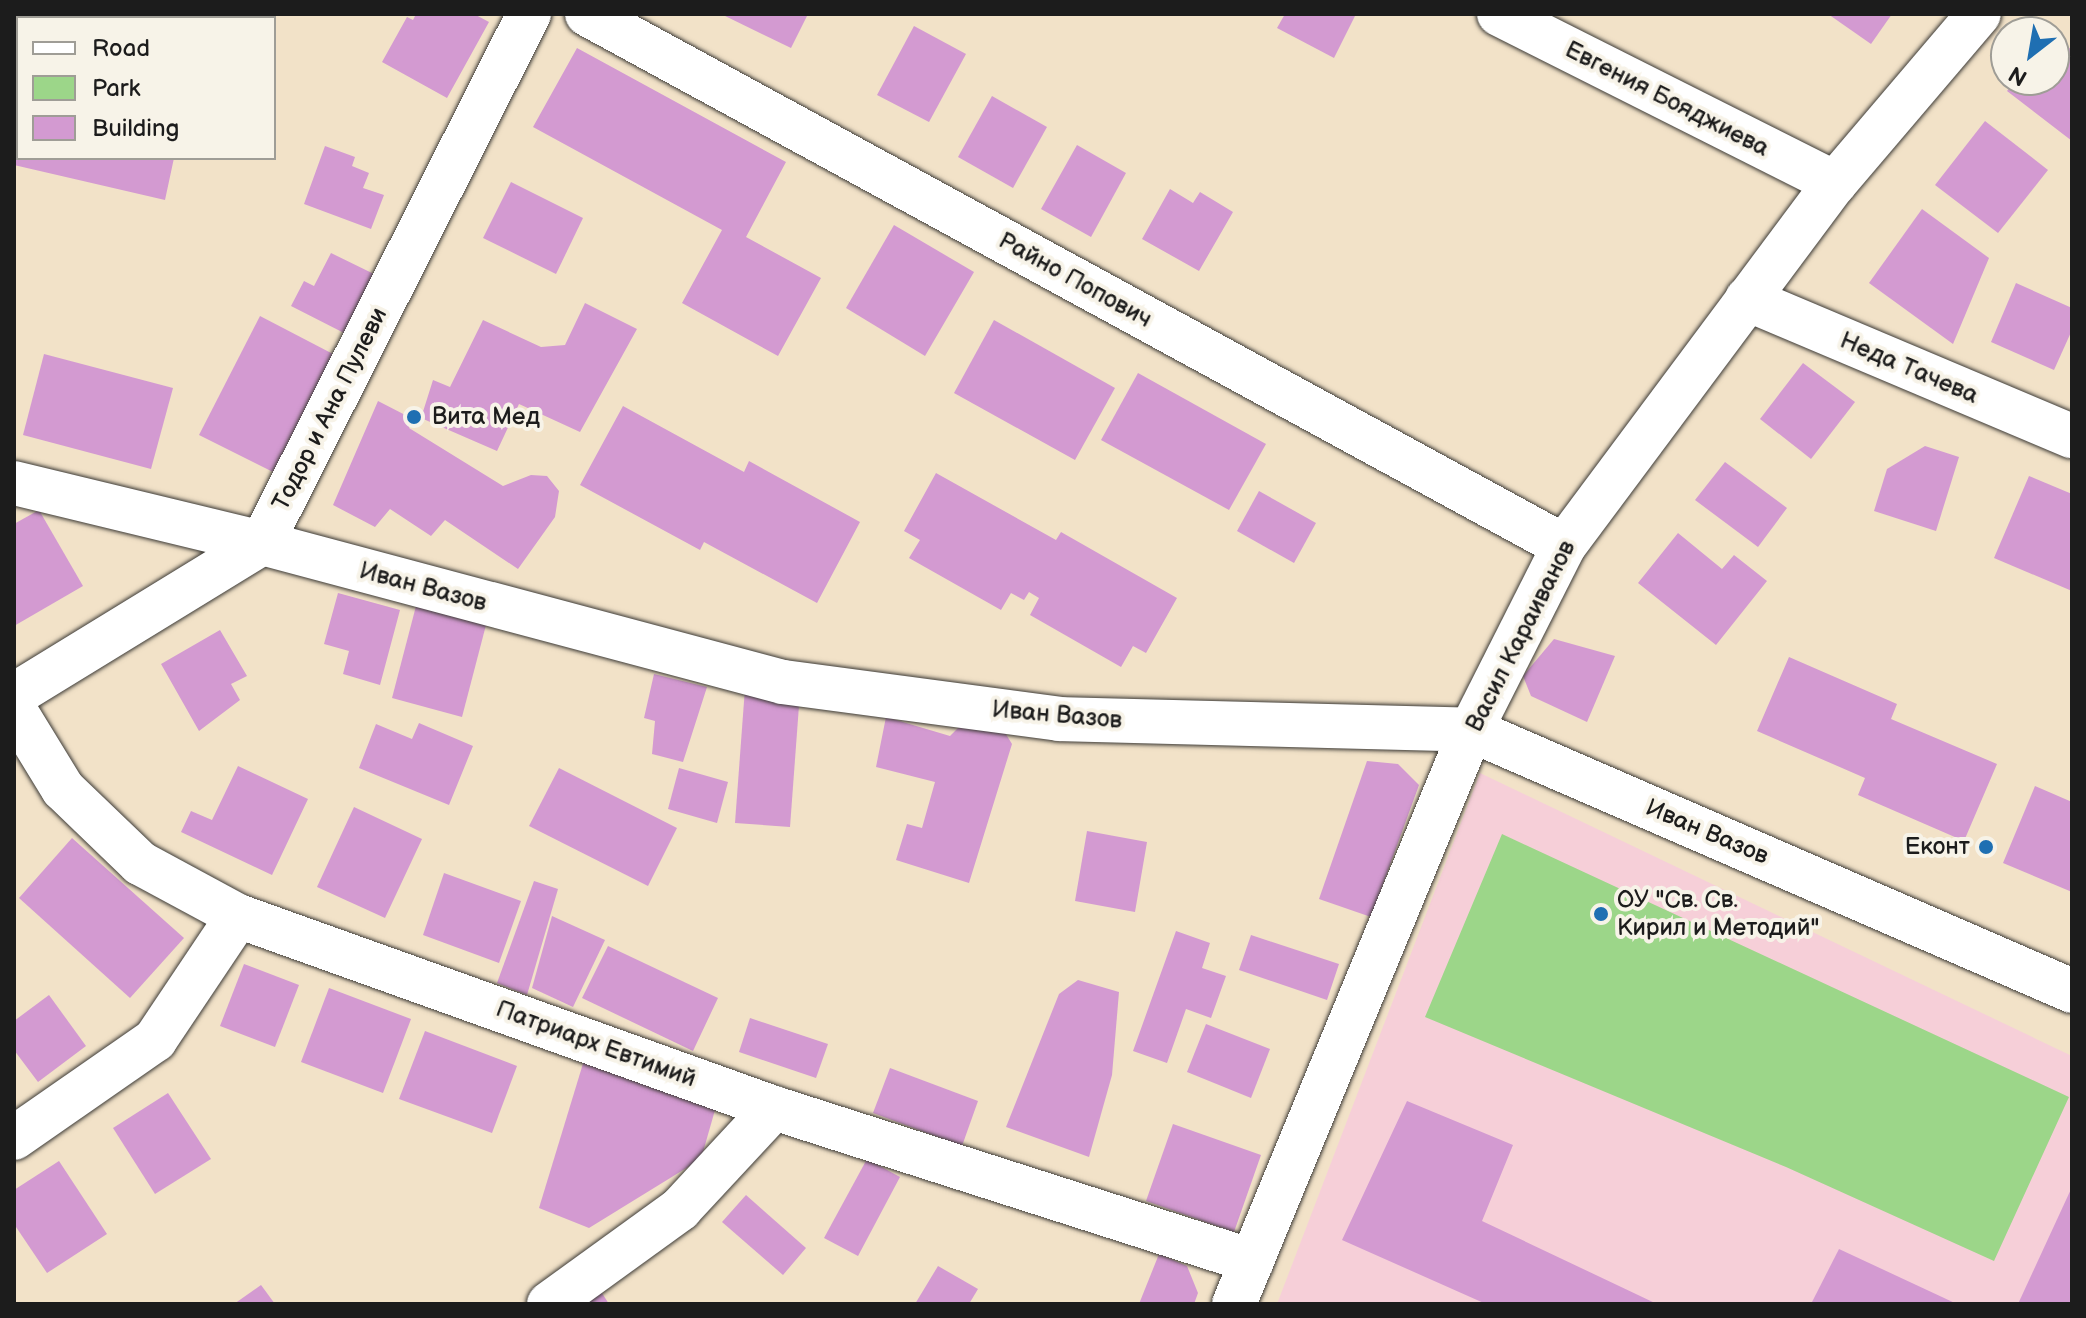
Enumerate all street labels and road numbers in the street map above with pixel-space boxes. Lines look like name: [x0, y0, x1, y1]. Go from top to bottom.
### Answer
street label: Евгения Бояджиева: [1560, 35, 1774, 163]
street label: Райно Попович: [993, 226, 1157, 334]
street label: Тодор и Ана Пулеви: [266, 303, 394, 515]
street label: Неда Тачева: [1836, 326, 1982, 410]
street label: Васил Караиванов: [1460, 536, 1582, 736]
street label: Иван Вазов: [356, 556, 490, 618]
street label: Иван Вазов: [991, 695, 1123, 735]
street label: Иван Вазов: [1641, 793, 1773, 871]
street label: Патриарх Евтимий: [492, 994, 700, 1094]

